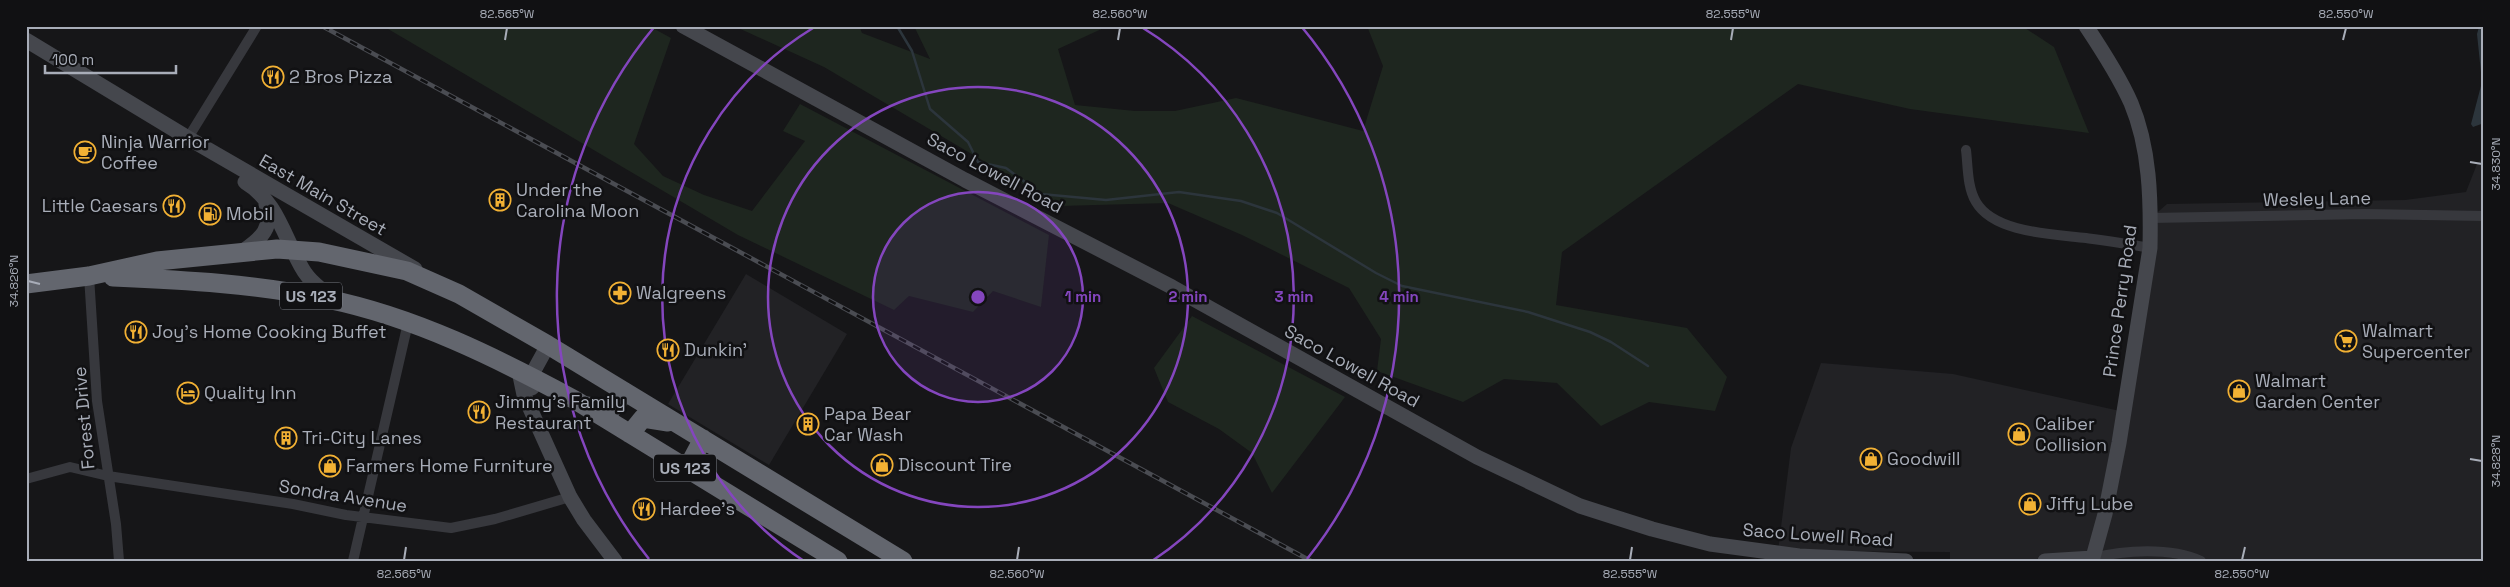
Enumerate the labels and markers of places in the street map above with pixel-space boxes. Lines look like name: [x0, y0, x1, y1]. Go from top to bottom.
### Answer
restaurant icon: 2 Bros Pizza: [261, 65, 285, 89]
place label: 2 Bros Pizza: [289, 65, 392, 88]
place label: Ninja Warrior Coffee: [101, 130, 210, 174]
cafe icon: Ninja Warrior Coffee: [73, 140, 97, 164]
place label: Under the Carolina Moon: [516, 178, 639, 222]
building icon: Under the Carolina Moon: [488, 188, 512, 212]
place label: Little Caesars: [42, 194, 158, 217]
restaurant icon: Little Caesars: [162, 194, 186, 218]
fuel station icon: Mobil: [198, 202, 222, 226]
place label: Mobil: [226, 202, 273, 225]
pharmacy icon: Walgreens: [608, 281, 632, 305]
place label: Walgreens: [636, 281, 726, 304]
centre of rings: [969, 288, 987, 306]
place label: Walmart Supercenter: [2362, 319, 2471, 363]
restaurant icon: Joy's Home Cooking Buffet: [124, 320, 148, 344]
place label: Joy's Home Cooking Buffet: [152, 320, 387, 343]
supermarket icon: Walmart Supercenter: [2334, 329, 2358, 353]
restaurant icon: Dunkin': [656, 338, 680, 362]
place label: Dunkin': [684, 338, 747, 361]
place label: Walmart Garden Center: [2255, 369, 2380, 413]
shop icon: Walmart Garden Center: [2227, 379, 2251, 403]
hotel icon: Quality Inn: [176, 381, 200, 405]
place label: Quality Inn: [204, 381, 297, 404]
place label: Jimmy's Family Restaurant: [495, 390, 626, 434]
restaurant icon: Jimmy's Family Restaurant: [467, 400, 491, 424]
place label: Papa Bear Car Wash: [824, 402, 911, 446]
building icon: Papa Bear Car Wash: [796, 412, 820, 436]
place label: Caliber Collision: [2035, 412, 2107, 456]
shop icon: Caliber Collision: [2007, 422, 2031, 446]
building icon: Tri-City Lanes: [274, 426, 298, 450]
place label: Tri-City Lanes: [302, 426, 422, 449]
shop icon: Goodwill: [1859, 447, 1883, 471]
place label: Goodwill: [1887, 447, 1960, 470]
shop icon: Discount Tire: [870, 453, 894, 477]
place label: Discount Tire: [898, 453, 1012, 476]
shop icon: Farmers Home Furniture: [318, 454, 342, 478]
place label: Farmers Home Furniture: [346, 454, 553, 477]
shop icon: Jiffy Lube: [2018, 492, 2042, 516]
place label: Jiffy Lube: [2046, 492, 2134, 515]
restaurant icon: Hardee's: [632, 497, 656, 521]
place label: Hardee's: [660, 497, 735, 520]

